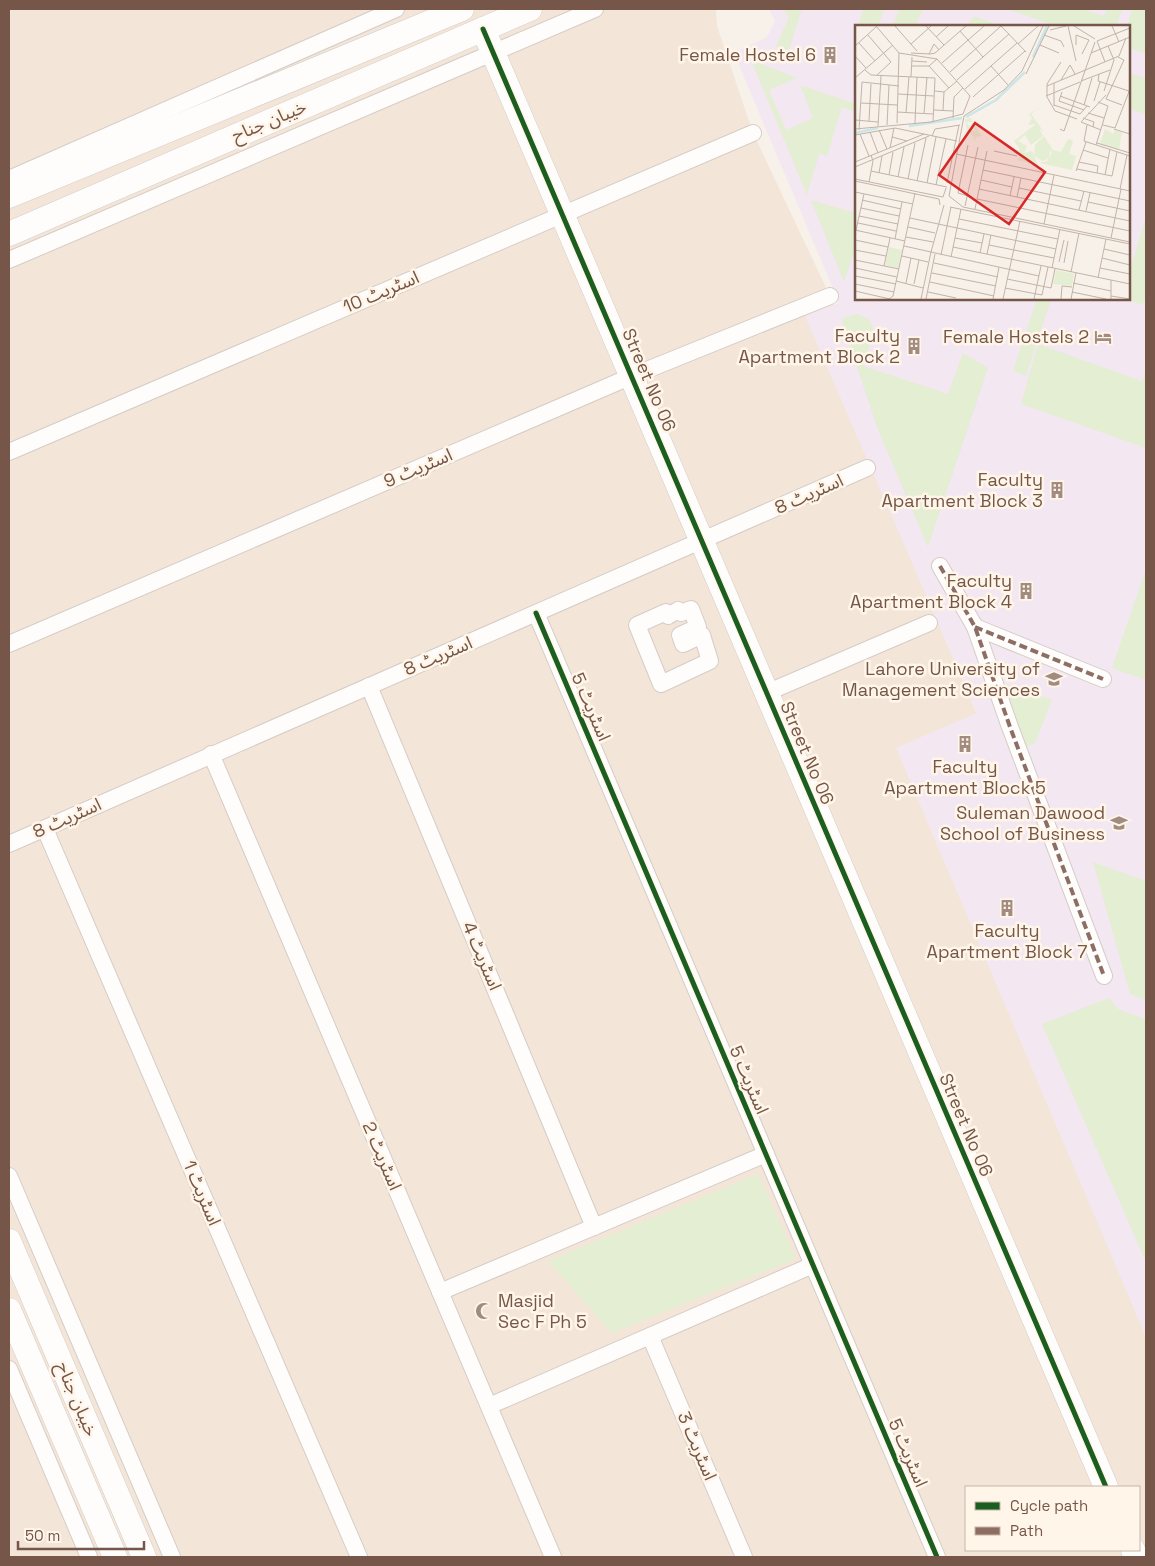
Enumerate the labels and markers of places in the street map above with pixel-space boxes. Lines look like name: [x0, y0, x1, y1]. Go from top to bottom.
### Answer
place label: Female Hostel 6: [679, 43, 816, 66]
building icon: Female Hostel 6: [820, 45, 840, 65]
place label: Faculty Apartment Block 2: [738, 324, 900, 368]
place label: Female Hostels 2: [943, 325, 1089, 348]
hotel icon: Female Hostels 2: [1093, 327, 1113, 347]
building icon: Faculty Apartment Block 2: [904, 336, 924, 356]
place label: Faculty Apartment Block 3: [881, 468, 1043, 512]
building icon: Faculty Apartment Block 3: [1047, 480, 1067, 500]
place label: Faculty Apartment Block 4: [850, 569, 1012, 613]
building icon: Faculty Apartment Block 4: [1016, 581, 1036, 601]
place label: Lahore University of Management Sciences: [842, 657, 1040, 701]
school or university icon: Lahore University of Management Sciences: [1044, 669, 1064, 689]
building icon: Faculty Apartment Block 5: [955, 734, 975, 754]
place label: Faculty Apartment Block 5: [884, 755, 1046, 799]
place label: Suleman Dawood School of Business: [940, 801, 1105, 845]
school or university icon: Suleman Dawood School of Business: [1109, 813, 1129, 833]
building icon: Faculty Apartment Block 7: [997, 898, 1017, 918]
place label: Faculty Apartment Block 7: [927, 919, 1087, 963]
place label: Masjid Sec F Ph 5: [498, 1289, 587, 1333]
mosque icon: Masjid Sec F Ph 5: [474, 1301, 494, 1321]

